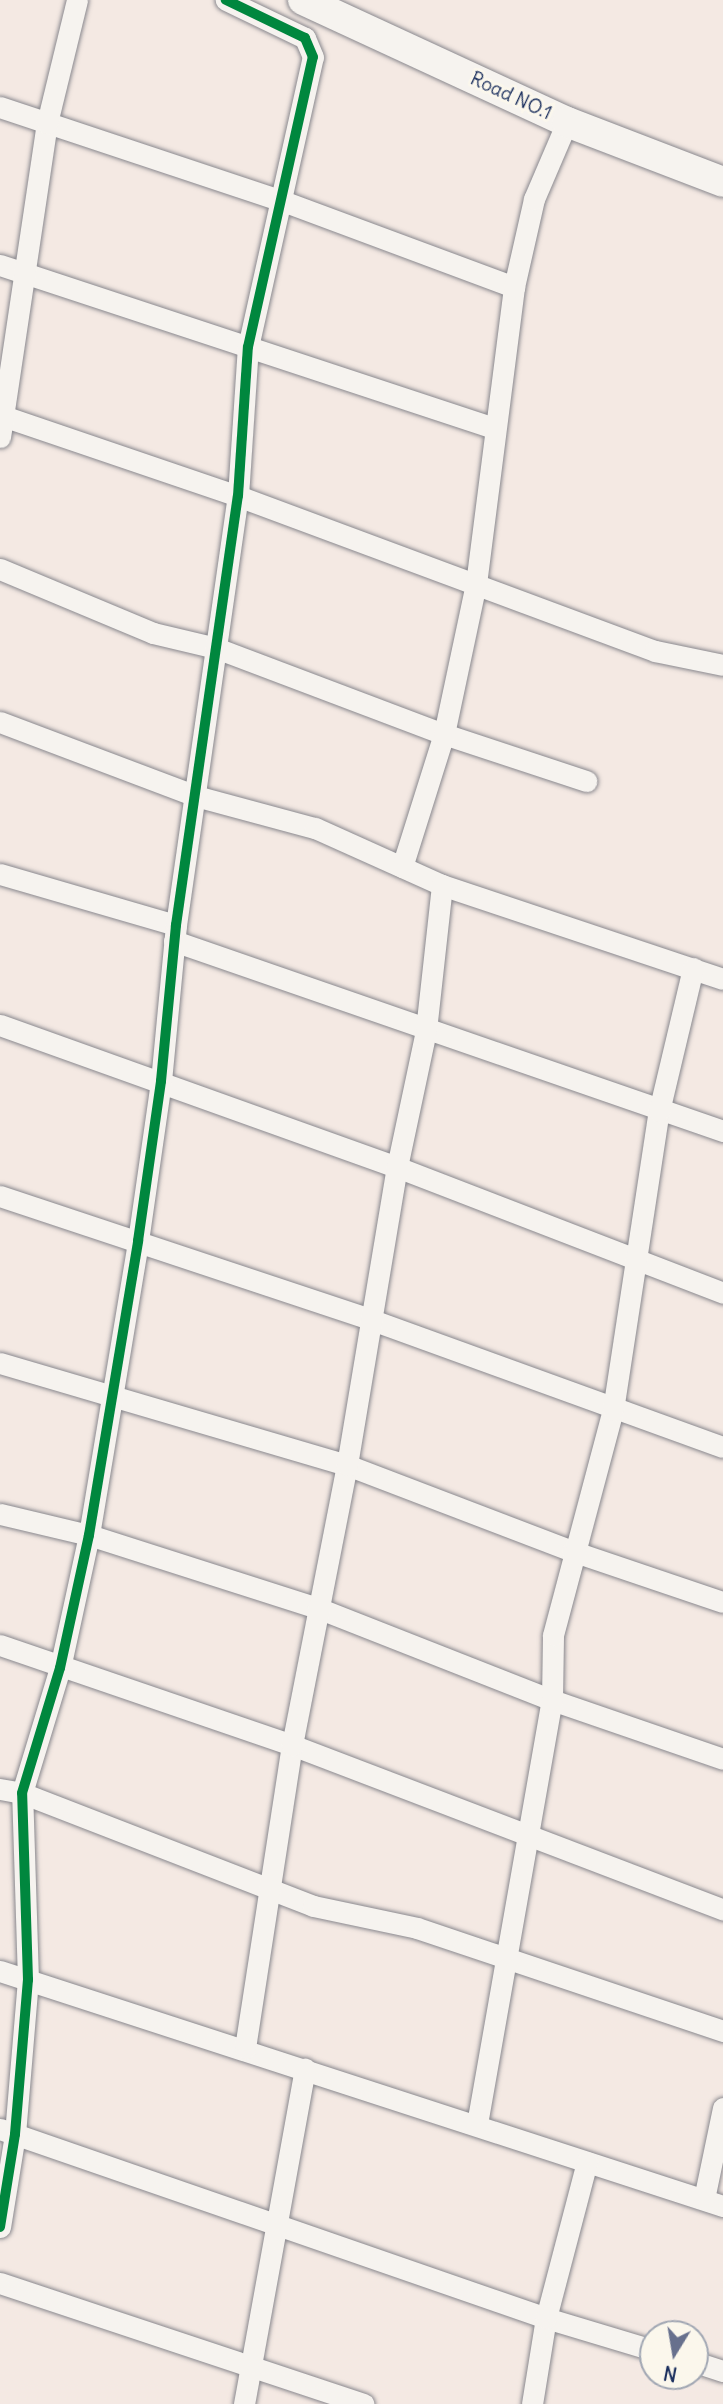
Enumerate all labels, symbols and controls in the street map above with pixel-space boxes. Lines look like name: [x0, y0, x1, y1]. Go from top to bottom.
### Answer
street label: Road NO.1: [467, 67, 555, 125]
north arrow: [639, 2320, 709, 2390]
text: N: [662, 2361, 679, 2387]

